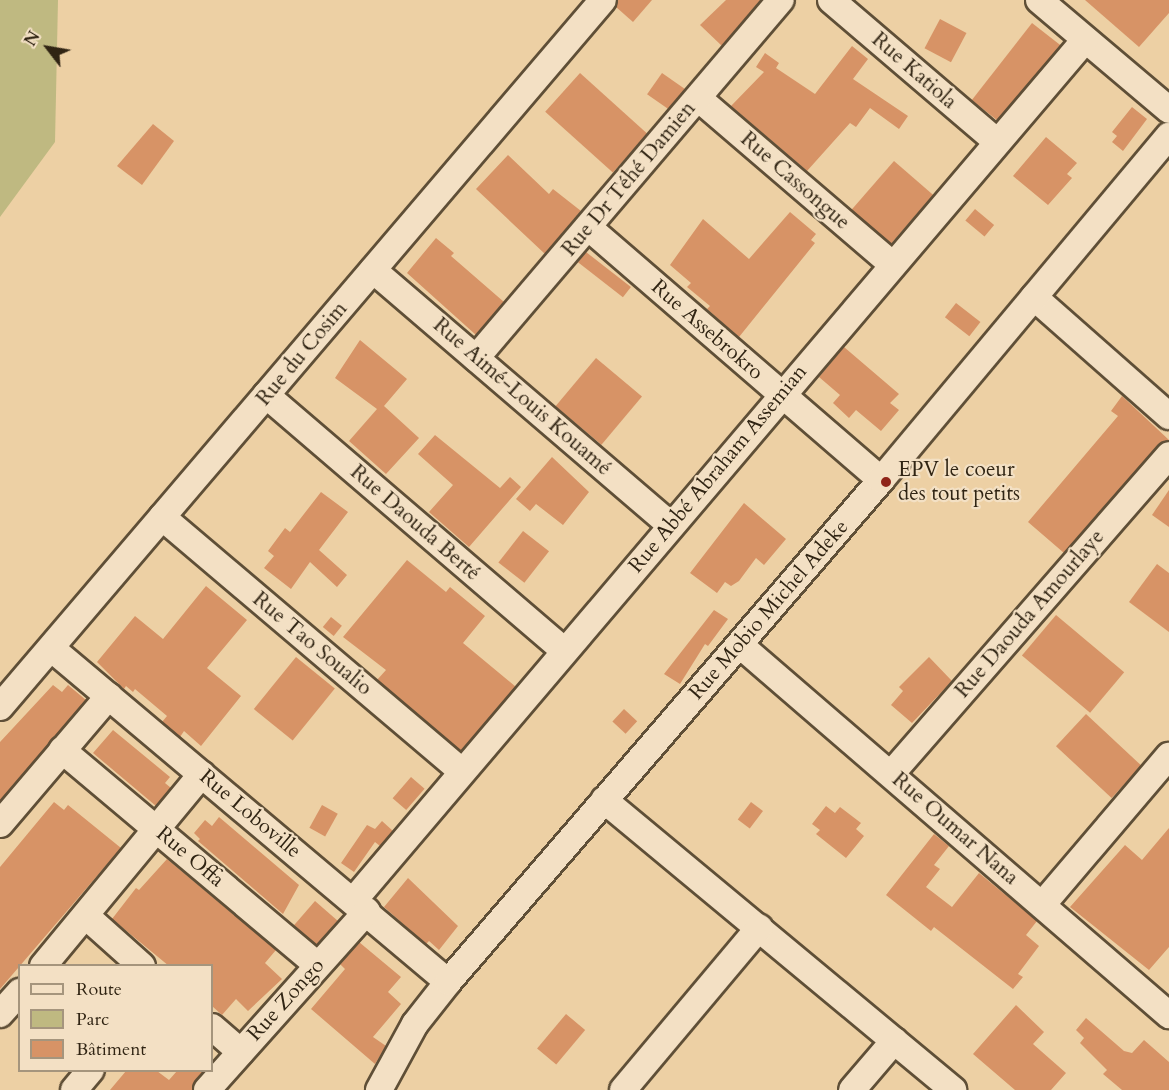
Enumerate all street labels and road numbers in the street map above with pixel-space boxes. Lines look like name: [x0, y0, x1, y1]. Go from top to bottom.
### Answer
street label: Rue Katiola: [866, 27, 962, 115]
street label: Rue Dr Téhé Damien: [557, 96, 701, 262]
street label: Rue Cassongue: [735, 127, 855, 235]
street label: Rue Assebrokro: [646, 274, 768, 386]
street label: Rue du Cosim: [251, 297, 353, 411]
street label: Rue Aimé-Louis Kouamé: [428, 313, 616, 481]
street label: Rue Abbé Abraham Assemian: [623, 360, 813, 578]
street label: Rue Daouda Berté: [345, 460, 485, 586]
street label: Rue Mobio Michel Adeke: [684, 515, 854, 705]
street label: Rue Daouda Amourlaye: [950, 525, 1110, 703]
street label: Rue Tao Soualio: [247, 587, 377, 701]
street label: Rue Loboville: [194, 764, 306, 864]
street label: Rue Oumar Nana: [887, 767, 1023, 891]
street label: Rue Offa: [151, 821, 229, 893]
street label: Rue Zongo: [242, 953, 330, 1047]

